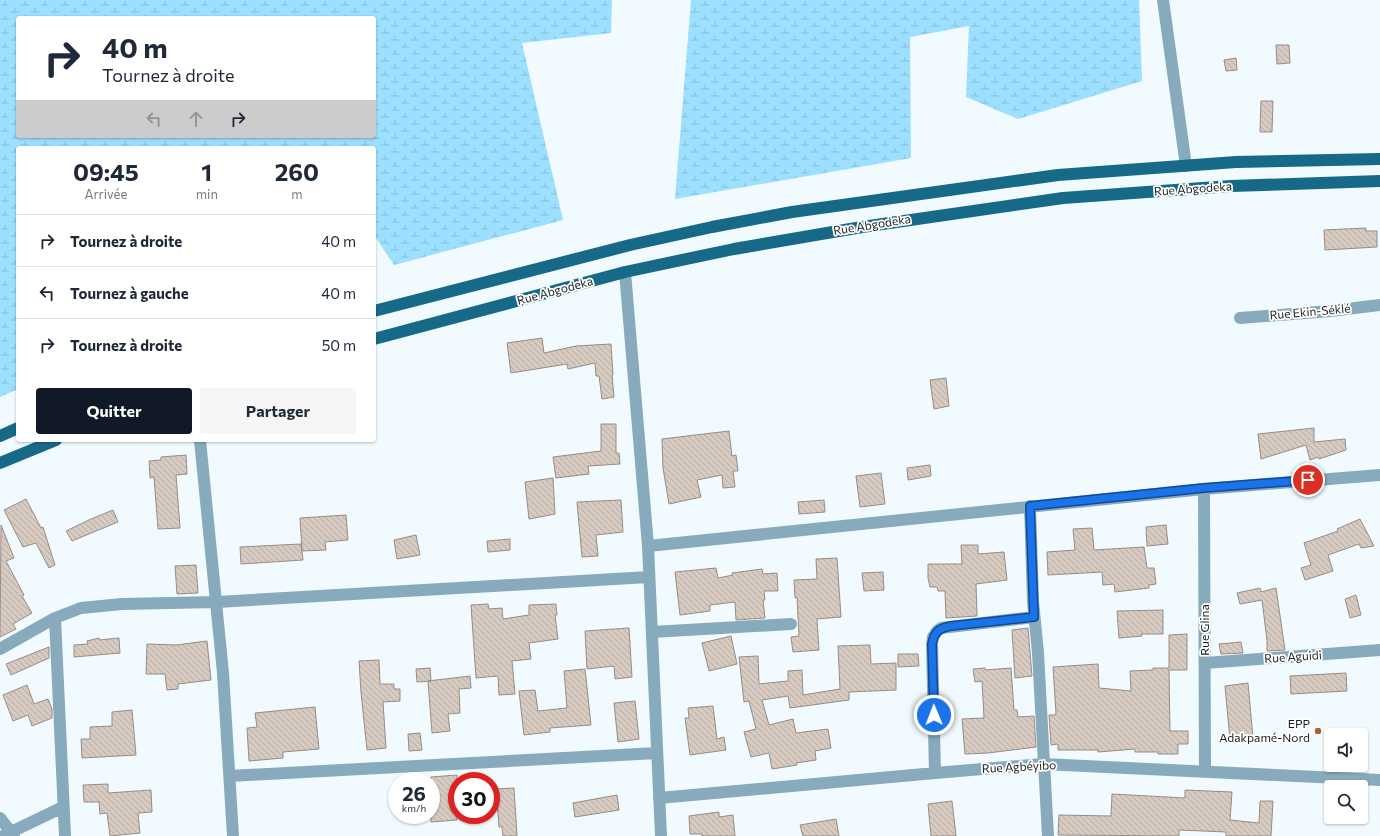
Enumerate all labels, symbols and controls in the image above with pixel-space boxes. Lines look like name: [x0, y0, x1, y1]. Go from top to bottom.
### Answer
text: 40 m: [102, 30, 168, 64]
icon: right: [36, 32, 88, 84]
text: Tournez à droite: [102, 64, 235, 86]
icon: left: [143, 108, 165, 130]
icon: ahead: [185, 108, 207, 130]
icon: right: [227, 108, 249, 130]
text: 09:45: [73, 157, 139, 186]
text: 1: [201, 157, 212, 186]
text: 260: [275, 157, 319, 186]
street label: Rue Abgodeka: [1153, 178, 1232, 198]
text: Arrivée: [84, 186, 127, 202]
text: min: [196, 186, 218, 202]
text: m: [291, 186, 303, 202]
street label: Rue Abgodeka: [832, 211, 912, 237]
icon: right: [36, 230, 58, 252]
text: Tournez à droite: [70, 232, 182, 250]
text: 40 m: [321, 232, 356, 250]
street label: Rue Abgodeka: [515, 273, 594, 307]
icon: left: [36, 282, 58, 304]
text: Tournez à gauche: [70, 284, 189, 302]
text: 40 m: [321, 284, 356, 302]
street label: Rue Ekin-Séklé: [1269, 300, 1351, 322]
icon: right: [36, 334, 58, 356]
text: Tournez à droite: [70, 336, 182, 354]
text: 50 m: [322, 336, 356, 354]
button: Quitter: [36, 388, 192, 434]
button: Partager: [200, 388, 356, 434]
pin: [1291, 463, 1325, 497]
icon: arrive: [1297, 469, 1319, 491]
street label: Rue Glina: [1197, 604, 1211, 656]
street label: Rue Aguidi: [1264, 647, 1322, 665]
position arrow: [913, 694, 955, 736]
place label: EPP Adakpamé-Nord: [1219, 716, 1310, 744]
marker: EPP Adakpamé-Nord: [1313, 726, 1323, 736]
map controls: [1324, 728, 1368, 824]
button: sound: [1324, 728, 1368, 772]
street label: Rue Agbéyibo: [981, 757, 1057, 775]
speed limit sign: 30: [448, 772, 500, 824]
button: search: [1324, 780, 1368, 824]
text: 26: [402, 781, 426, 805]
text: km/h: [402, 802, 426, 814]

